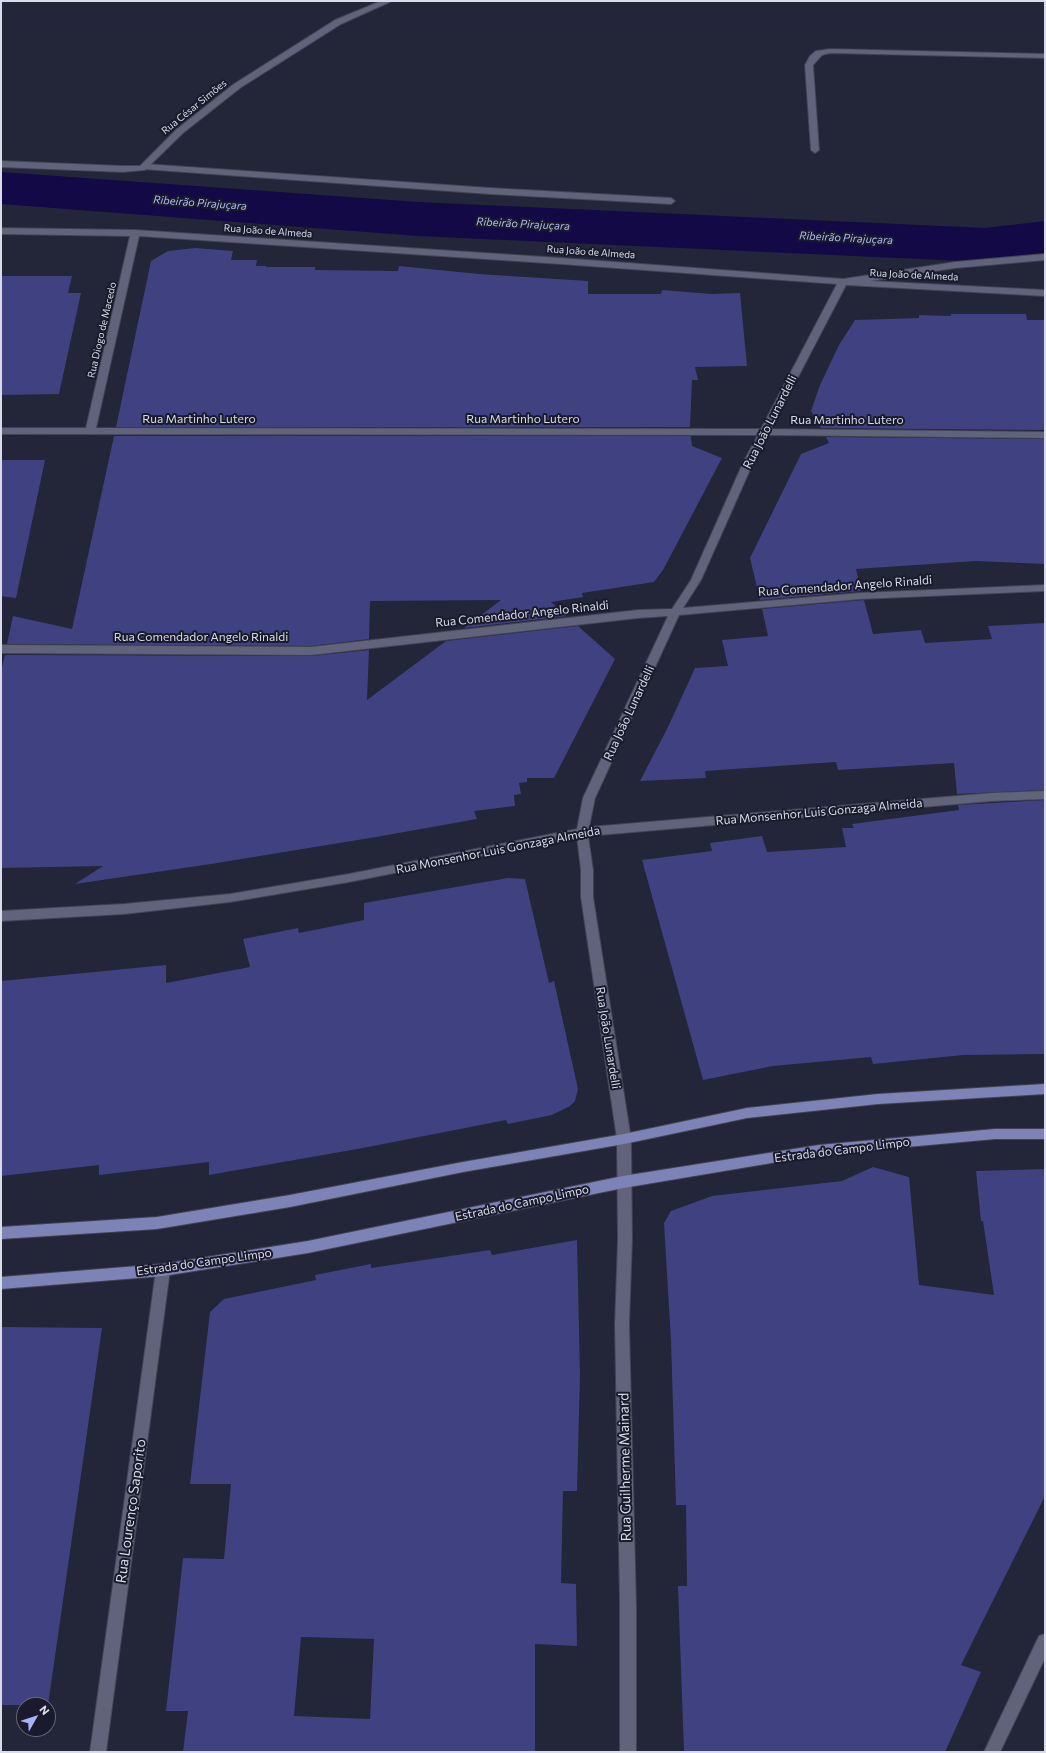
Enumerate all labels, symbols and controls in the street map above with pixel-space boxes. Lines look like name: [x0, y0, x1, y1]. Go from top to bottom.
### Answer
street label: Rua César Simões: [159, 77, 229, 137]
water label: Ribeirão Pirajuçara: [153, 193, 247, 213]
water label: Ribeirão Pirajuçara: [476, 215, 570, 233]
street label: Rua João de Almeda: [223, 222, 313, 240]
water label: Ribeirão Pirajuçara: [799, 229, 893, 247]
street label: Rua João de Almeda: [546, 243, 636, 261]
street label: Rua João de Almeda: [869, 267, 959, 283]
street label: Rua Diogo de Macedo: [85, 281, 119, 379]
street label: Rua João Lunardelli: [740, 373, 800, 471]
street label: Rua Martinho Lutero: [142, 412, 256, 426]
street label: Rua Martinho Lutero: [466, 412, 580, 426]
street label: Rua Martinho Lutero: [790, 413, 904, 427]
street label: Rua Comendador Angelo Rinaldi: [757, 573, 933, 599]
street label: Rua Comendador Angelo Rinaldi: [435, 598, 609, 630]
street label: Rua Comendador Angelo Rinaldi: [114, 630, 288, 644]
street label: Rua João Lunardelli: [601, 663, 657, 763]
street label: Rua Monsenhor Luis Gonzaga Almeida: [715, 796, 923, 828]
street label: Rua Monsenhor Luis Gonzaga Almeida: [395, 823, 601, 877]
street label: Rua João Lunardelli: [593, 986, 623, 1090]
street label: Estrada do Campo Limpo: [773, 1135, 911, 1165]
street label: Estrada do Campo Limpo: [454, 1182, 590, 1224]
street label: Estrada do Campo Limpo: [135, 1245, 273, 1279]
street label: Rua Guilherme Mainard: [615, 1393, 635, 1541]
street label: Rua Lourenço Saporito: [113, 1438, 149, 1584]
north arrow: [16, 1697, 56, 1737]
text: N: [37, 1702, 53, 1717]

